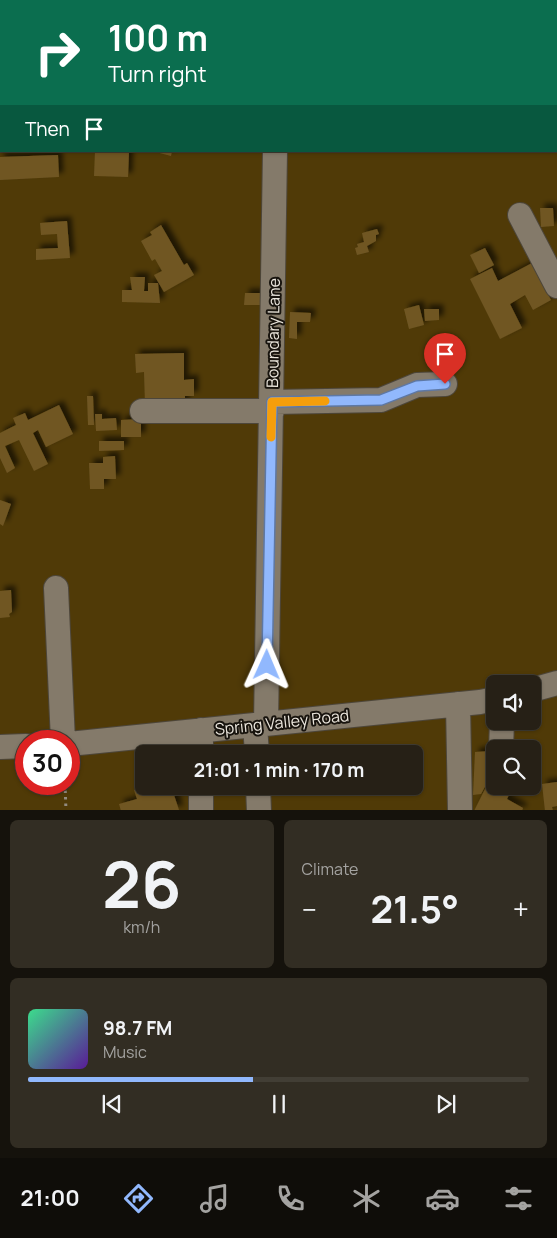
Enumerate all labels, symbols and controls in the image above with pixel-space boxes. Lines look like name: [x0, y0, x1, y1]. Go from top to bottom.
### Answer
text: 100 m: [108, 14, 208, 62]
icon: right: [25, 20, 90, 85]
text: Turn right: [108, 59, 206, 89]
icon: arrive: [80, 115, 108, 143]
text: Then: [25, 116, 70, 142]
street label: Boundary Lane: [261, 278, 285, 388]
pin: [424, 333, 466, 384]
icon: arrive: [431, 340, 459, 368]
position arrow: [240, 638, 292, 690]
map controls: [486, 675, 541, 795]
button: sound: [486, 675, 541, 730]
street label: Spring Valley Road: [214, 704, 350, 740]
speed limit sign: 30: [15, 730, 80, 795]
button: search: [486, 740, 541, 795]
text: 21:01 · 1 min · 170 m: [194, 757, 364, 783]
text: 26: [102, 839, 181, 928]
text: Climate: [302, 858, 358, 880]
text: 21.5°: [370, 882, 459, 934]
text: −: [302, 890, 317, 928]
text: +: [513, 890, 529, 928]
text: km/h: [123, 916, 160, 938]
text: 98.7 FM: [103, 1015, 172, 1041]
text: Music: [103, 1041, 147, 1063]
icon: previous: [98, 1090, 126, 1118]
icon: pause: [265, 1090, 293, 1118]
icon: next: [432, 1090, 460, 1118]
icon: directions: [121, 1181, 156, 1216]
icon: music: [197, 1181, 232, 1216]
icon: phone: [273, 1181, 308, 1216]
icon: climate: [349, 1181, 384, 1216]
icon: car: [425, 1181, 460, 1216]
icon: filters: [501, 1181, 536, 1216]
text: 21:00: [21, 1183, 80, 1213]

